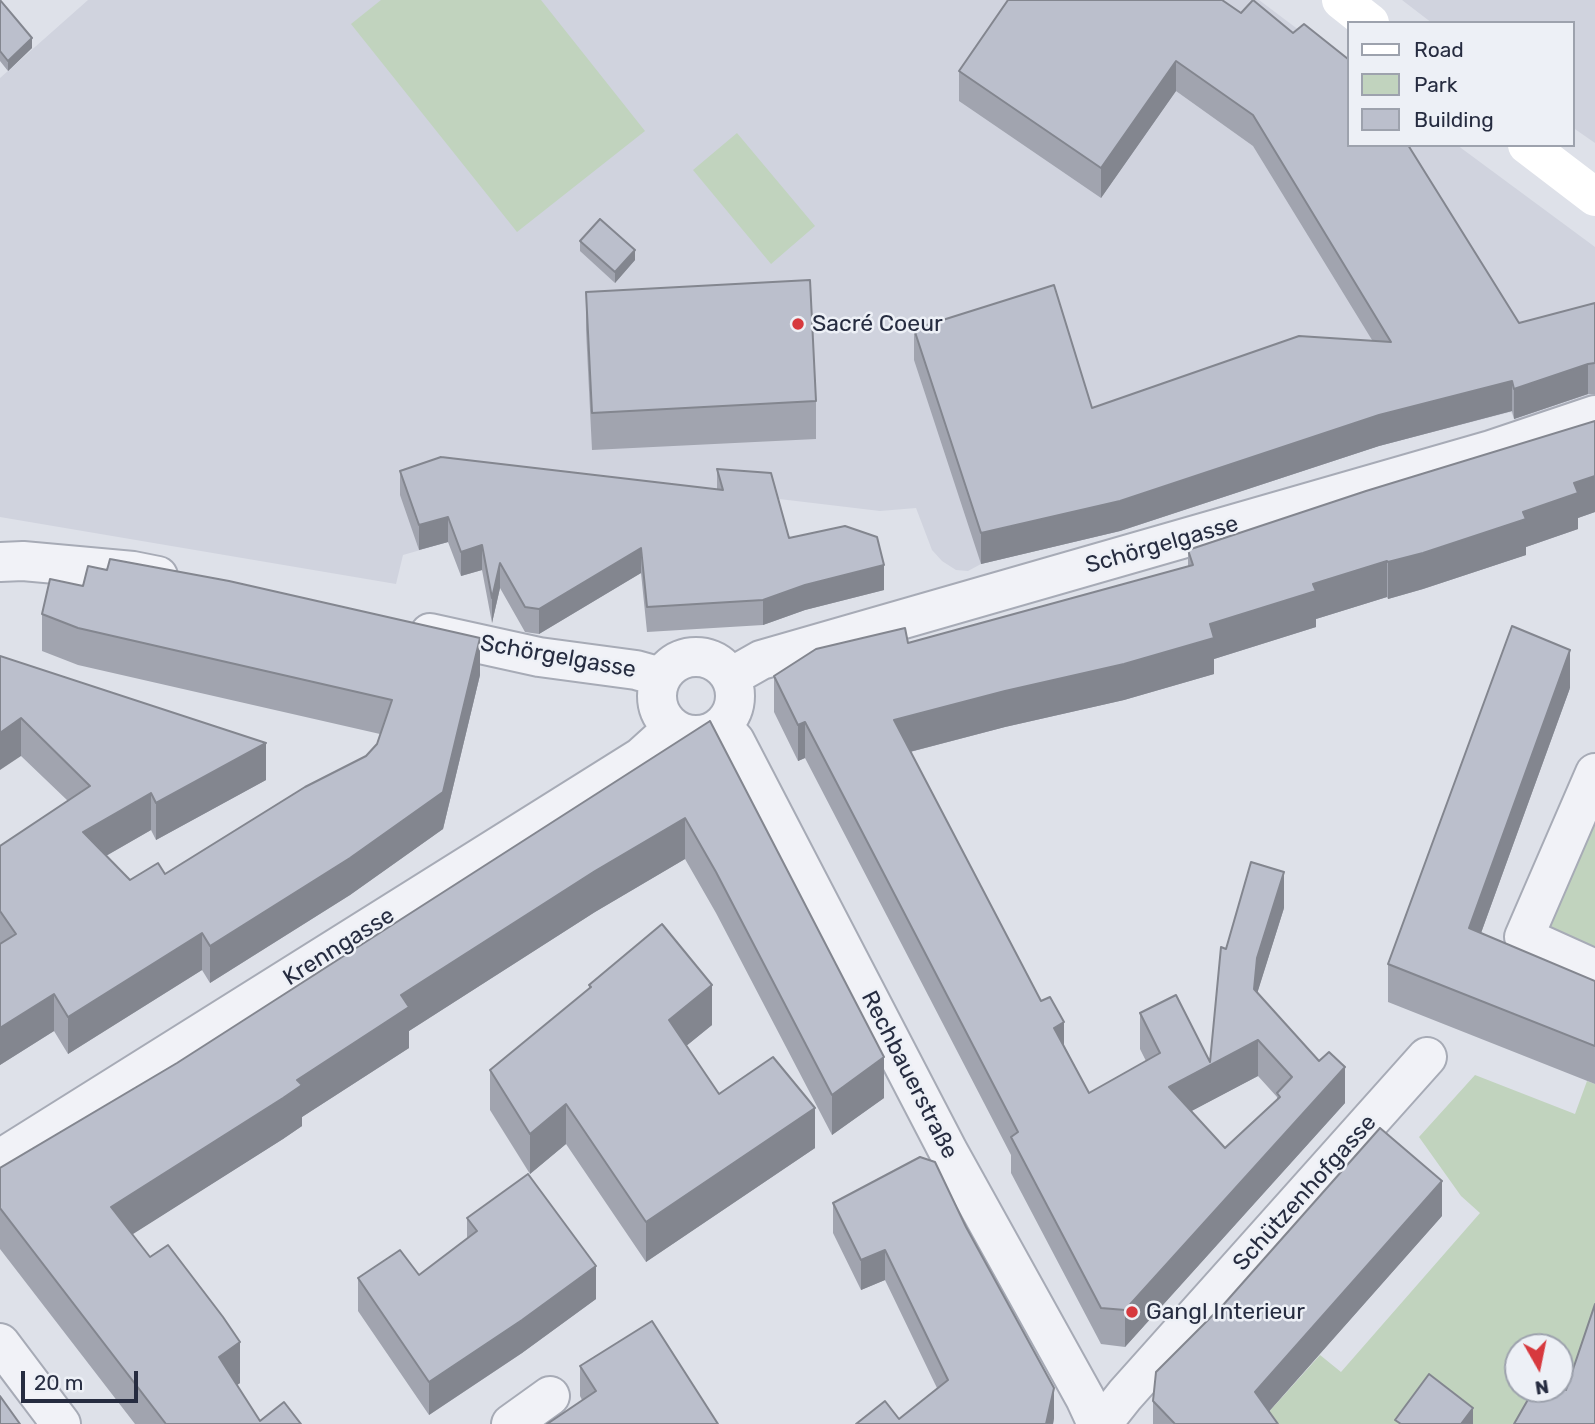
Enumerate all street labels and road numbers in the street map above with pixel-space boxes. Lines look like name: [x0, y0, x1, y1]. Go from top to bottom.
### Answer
street label: Schörgelgasse: [1082, 510, 1242, 580]
street label: Schörgelgasse: [478, 630, 638, 684]
street label: Krenngasse: [278, 902, 400, 992]
street label: Rechbauerstraße: [855, 986, 963, 1164]
street label: Schützenhofgasse: [1228, 1109, 1382, 1277]

